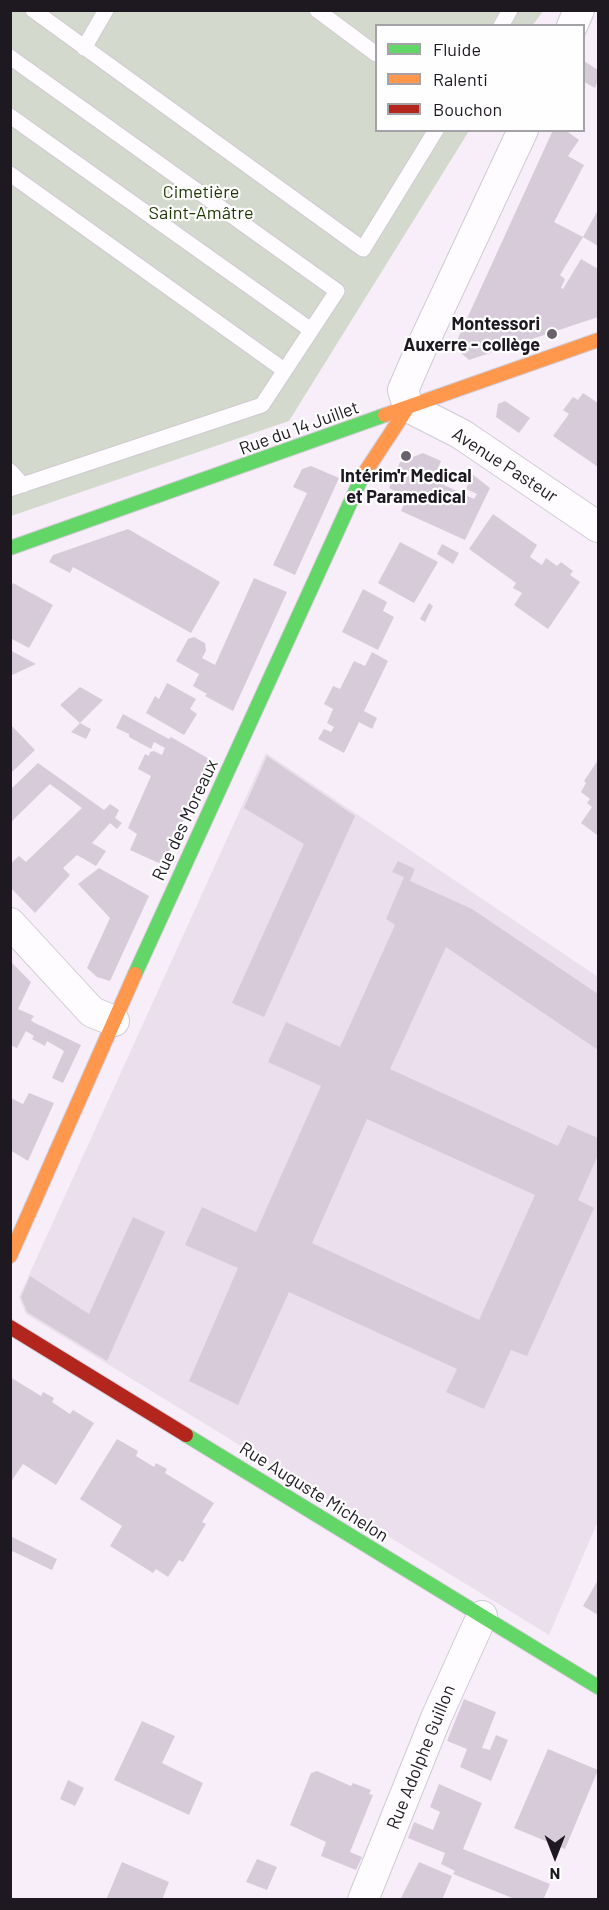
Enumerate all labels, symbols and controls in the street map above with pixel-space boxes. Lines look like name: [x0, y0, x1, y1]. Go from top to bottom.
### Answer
legend: [375, 24, 585, 132]
text: Fluide: [433, 38, 481, 60]
text: Ralenti: [433, 68, 488, 90]
text: Bouchon: [433, 98, 502, 120]
park label: Cimetière Saint-Amâtre: [149, 181, 253, 224]
place label: Montessori Auxerre - collège: [403, 313, 540, 356]
marker: Montessori Auxerre - collège: [545, 327, 559, 341]
street label: Rue du 14 Juillet: [236, 396, 362, 460]
street label: Avenue Pasteur: [448, 423, 562, 507]
marker: Intérim'r Medical et Paramedical: [399, 449, 413, 463]
place label: Intérim'r Medical et Paramedical: [340, 465, 472, 508]
street label: Rue des Moreaux: [147, 756, 223, 884]
street label: Rue Auguste Michelon: [236, 1437, 392, 1547]
street label: Rue Adolphe Guillon: [382, 1682, 460, 1832]
north arrow: [525, 1826, 585, 1886]
text: N: [550, 1865, 560, 1884]

